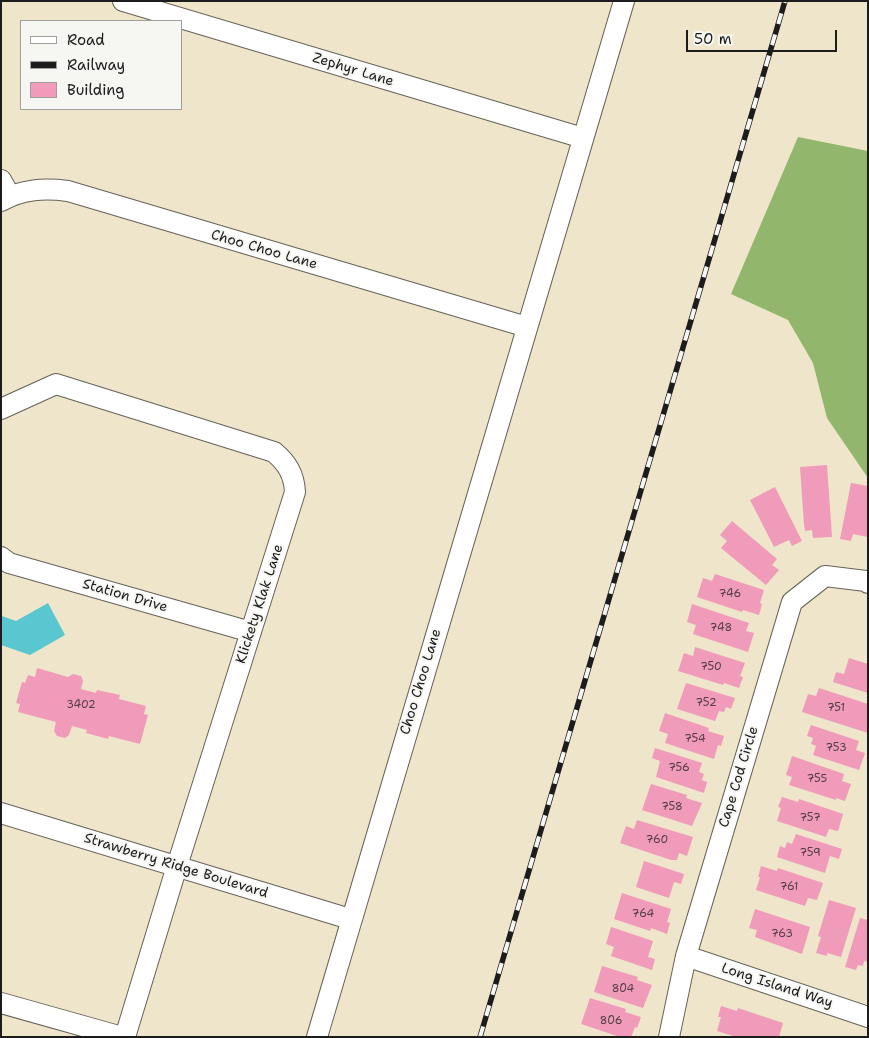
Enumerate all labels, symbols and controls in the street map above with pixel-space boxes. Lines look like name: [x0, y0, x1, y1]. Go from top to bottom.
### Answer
legend: [20, 20, 182, 110]
scale bar: [689, 20, 840, 52]
text: 50 m: [694, 29, 732, 49]
text: Road: [67, 30, 105, 50]
street label: Zephyr Lane: [310, 50, 396, 90]
text: Railway: [67, 55, 125, 75]
text: Building: [67, 80, 124, 100]
street label: Choo Choo Lane: [209, 227, 319, 273]
street label: Klickety Klak Lane: [233, 542, 287, 666]
street label: Station Drive: [81, 576, 169, 616]
house number: 746: [719, 587, 741, 601]
house number: 748: [710, 621, 732, 635]
street label: Choo Choo Lane: [397, 627, 445, 737]
house number: 750: [700, 660, 722, 674]
house number: 752: [695, 696, 717, 710]
house number: 3402: [66, 698, 96, 712]
house number: 751: [827, 701, 845, 715]
street label: Cape Cod Circle: [716, 724, 762, 830]
house number: 754: [684, 732, 706, 746]
house number: 753: [825, 741, 847, 755]
house number: 756: [668, 761, 690, 775]
house number: 755: [807, 772, 827, 786]
house number: 758: [661, 800, 683, 814]
house number: 757: [799, 811, 821, 825]
street label: Strawberry Ridge Boulevard: [82, 830, 270, 902]
house number: 760: [646, 833, 668, 847]
house number: 759: [799, 846, 821, 860]
house number: 761: [780, 880, 798, 894]
house number: 764: [632, 907, 654, 921]
house number: 763: [771, 927, 793, 941]
street label: Long Island Way: [719, 960, 835, 1012]
house number: 804: [612, 982, 634, 996]
house number: 806: [600, 1014, 622, 1028]

